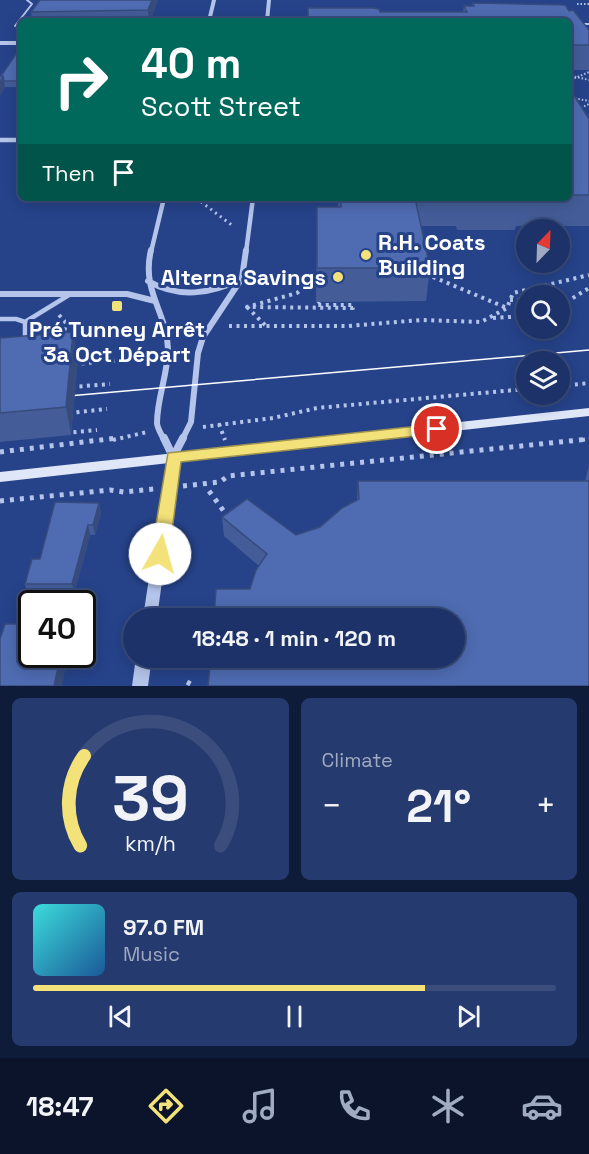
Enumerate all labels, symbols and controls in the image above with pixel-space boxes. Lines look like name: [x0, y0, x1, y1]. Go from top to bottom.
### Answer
text: 40 m: [141, 37, 241, 90]
icon: right: [42, 42, 120, 120]
text: Scott Street: [141, 89, 301, 124]
icon: arrive: [107, 156, 140, 189]
text: Then: [42, 159, 95, 187]
north arrow: [516, 219, 570, 273]
map controls: [516, 219, 570, 405]
place label: R.H. Coats Building: [378, 228, 486, 281]
marker: R.H. Coats Building: [359, 248, 373, 262]
place label: Alterna Savings: [161, 263, 326, 291]
marker: Alterna Savings: [331, 270, 345, 284]
button: search: [516, 285, 570, 339]
marker: Pré Tunney Arrêt 3a Oct Départ: [110, 299, 124, 313]
place label: Pré Tunney Arrêt 3a Oct Départ: [29, 315, 205, 368]
button: layers: [516, 351, 570, 405]
pin: [411, 403, 462, 454]
icon: arrive: [420, 412, 453, 445]
position arrow: [128, 522, 192, 586]
speed limit sign: 40: [18, 590, 96, 668]
text: 18:48 · 1 min · 120 m: [192, 624, 396, 652]
text: Climate: [322, 747, 393, 773]
text: 39: [112, 759, 188, 838]
text: 21°: [406, 778, 471, 835]
text: −: [322, 785, 342, 827]
text: +: [536, 785, 556, 827]
text: km/h: [125, 830, 176, 857]
text: 97.0 FM: [123, 913, 204, 941]
text: Music: [123, 941, 180, 967]
icon: previous: [104, 1000, 137, 1033]
icon: pause: [278, 1000, 311, 1033]
icon: next: [452, 1000, 485, 1033]
icon: directions: [145, 1085, 187, 1127]
icon: music: [239, 1085, 281, 1127]
icon: phone: [333, 1085, 375, 1127]
icon: climate: [427, 1085, 469, 1127]
icon: car: [521, 1085, 563, 1127]
text: 18:47: [26, 1089, 93, 1124]

